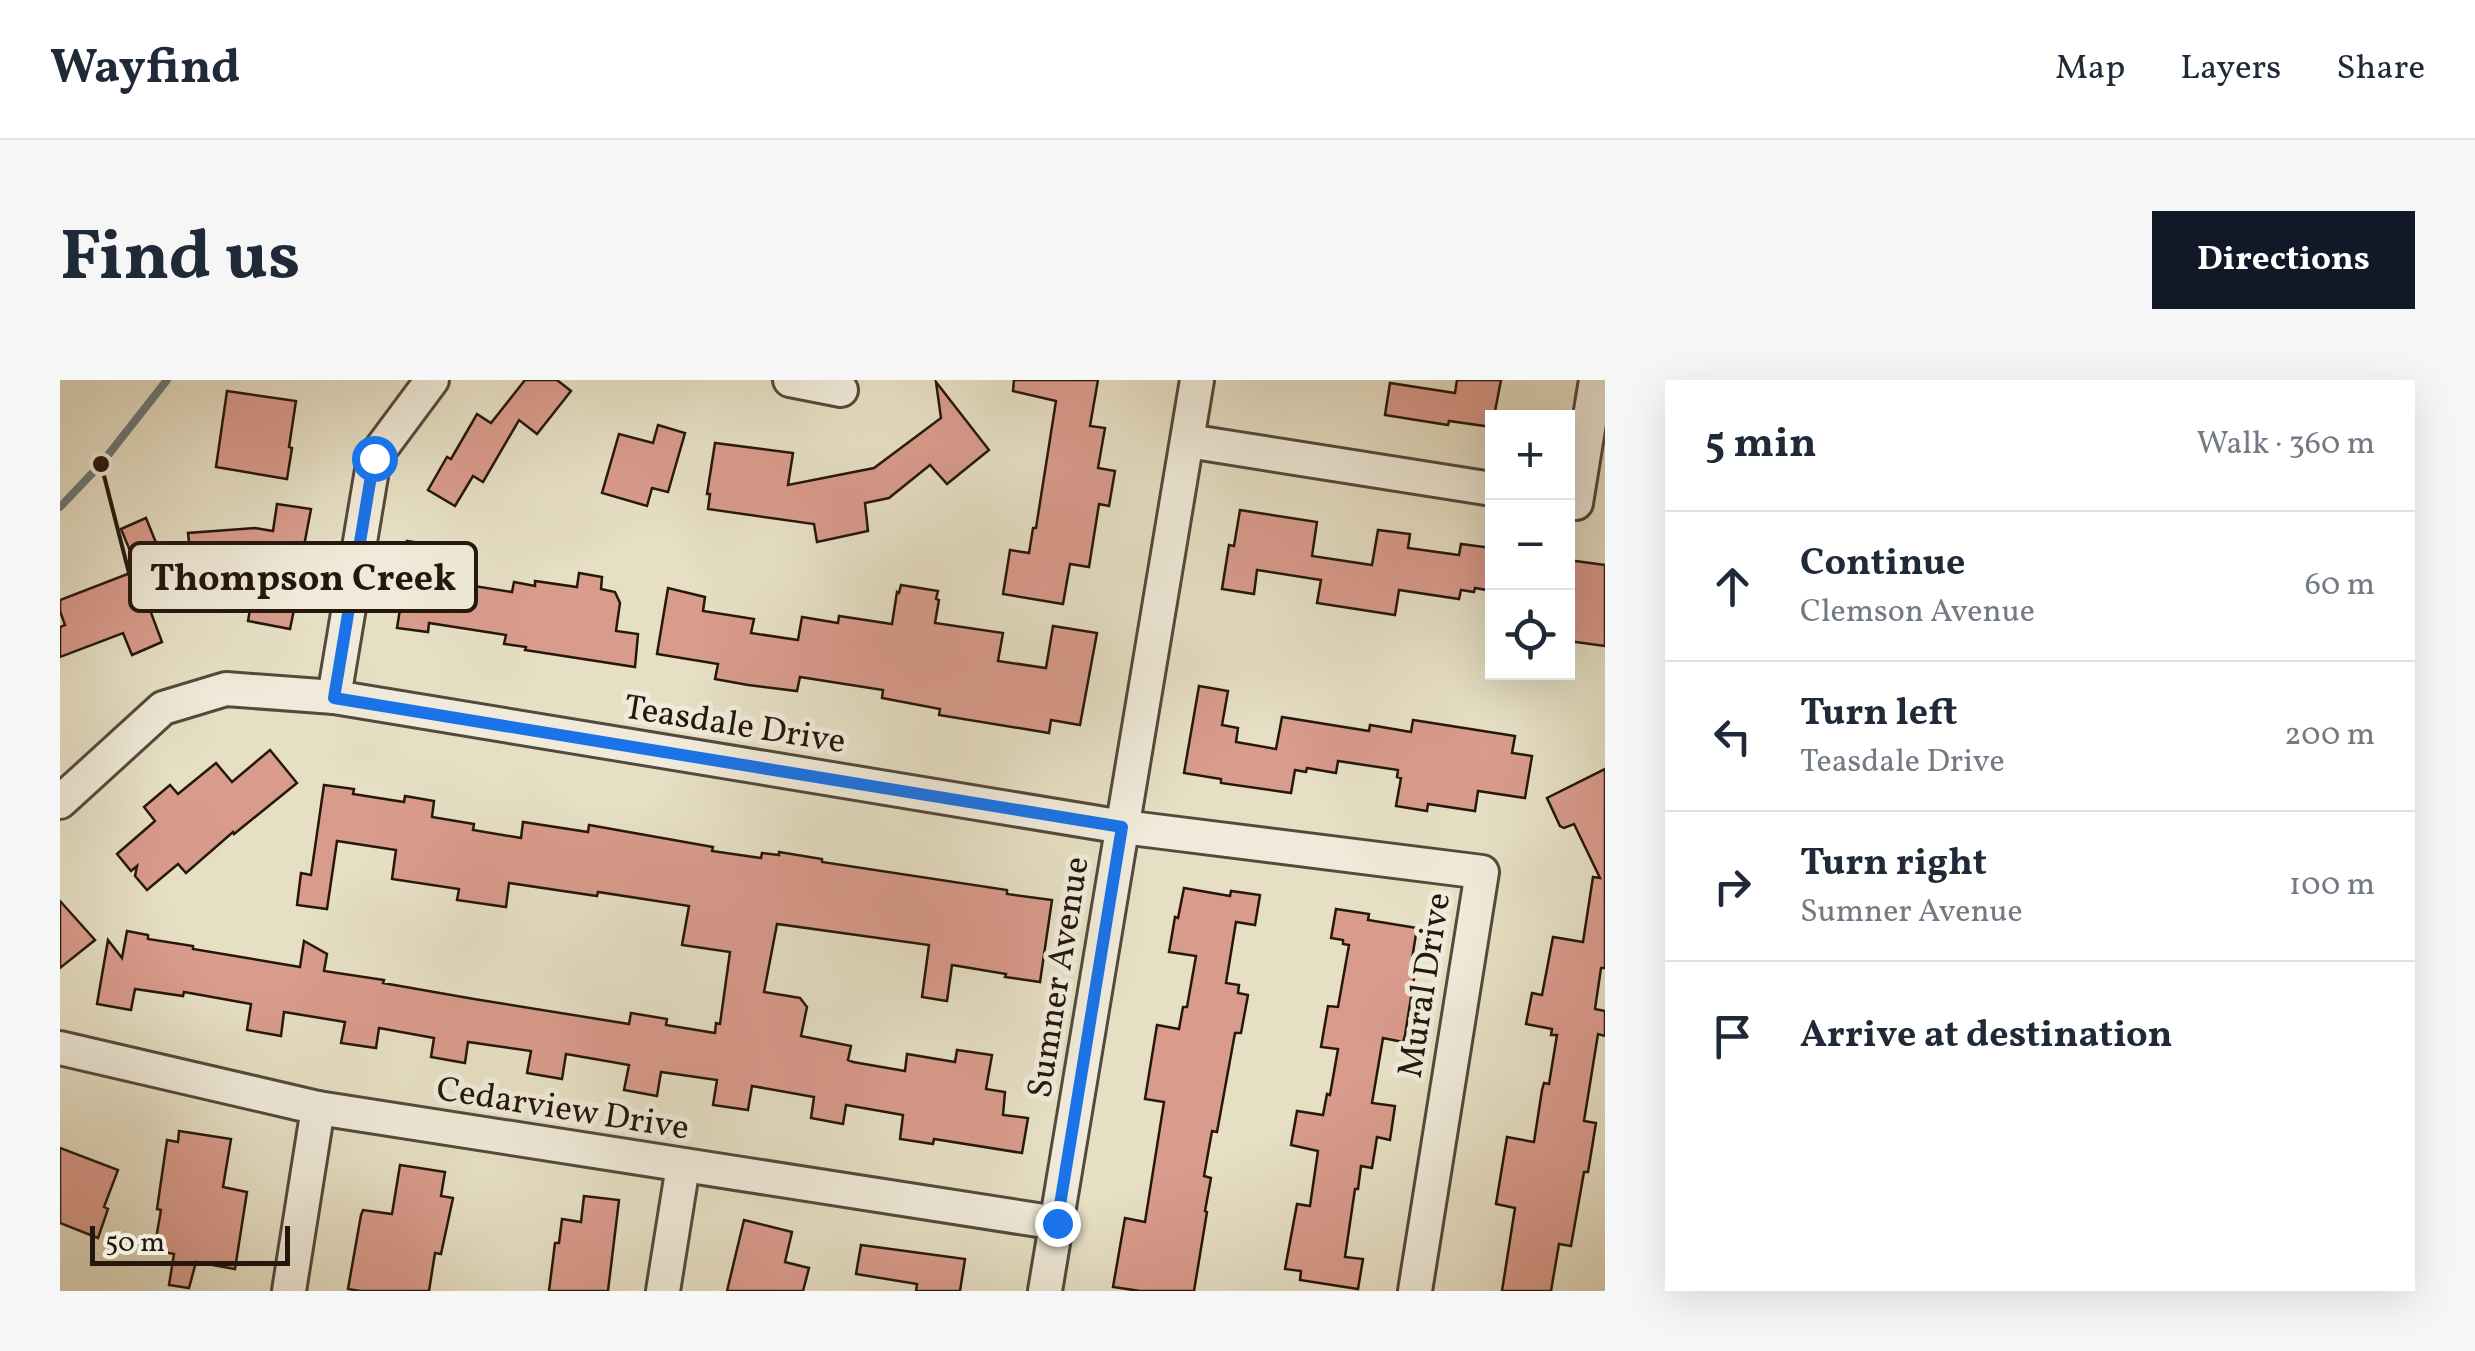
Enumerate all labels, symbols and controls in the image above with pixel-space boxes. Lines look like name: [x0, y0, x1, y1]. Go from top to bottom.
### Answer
text: Wayfind: [50, 36, 240, 103]
text: Map: [2055, 45, 2125, 93]
text: Layers: [2180, 45, 2281, 93]
text: Share: [2336, 45, 2425, 93]
text: Find us: [60, 211, 300, 309]
button: Directions: [2152, 211, 2415, 309]
map controls: [1485, 410, 1575, 680]
button: +: [1485, 410, 1575, 500]
text: 5 min: [1705, 416, 1817, 475]
text: Walk · 360 m: [2197, 423, 2375, 467]
route start: [352, 436, 398, 482]
button: −: [1485, 500, 1575, 590]
text: Continue: [1800, 538, 1965, 591]
callout: Thompson Creek: [130, 543, 476, 611]
text: Thompson Creek: [150, 554, 456, 607]
icon: ahead: [1705, 559, 1760, 614]
text: 60 m: [2305, 564, 2375, 608]
button: locate: [1485, 590, 1575, 680]
text: Clemson Avenue: [1800, 591, 2035, 635]
street label: Teasdale Drive: [620, 685, 849, 767]
text: Turn left: [1800, 688, 1957, 741]
icon: left: [1705, 709, 1760, 764]
text: 200 m: [2284, 714, 2375, 758]
text: Teasdale Drive: [1800, 741, 2005, 785]
text: Turn right: [1800, 838, 1987, 891]
street label: Sumner Avenue: [1017, 853, 1103, 1102]
icon: right: [1705, 859, 1760, 914]
text: 100 m: [2289, 864, 2375, 908]
street label: Mural Drive: [1388, 890, 1464, 1081]
text: Sumner Avenue: [1800, 891, 2023, 935]
icon: arrive: [1705, 1009, 1760, 1064]
text: Arrive at destination: [1800, 1010, 2173, 1063]
street label: Cedarview Drive: [433, 1066, 692, 1154]
route end: [1035, 1201, 1081, 1247]
scale bar: [90, 1221, 290, 1266]
text: 50 m: [105, 1224, 165, 1263]

